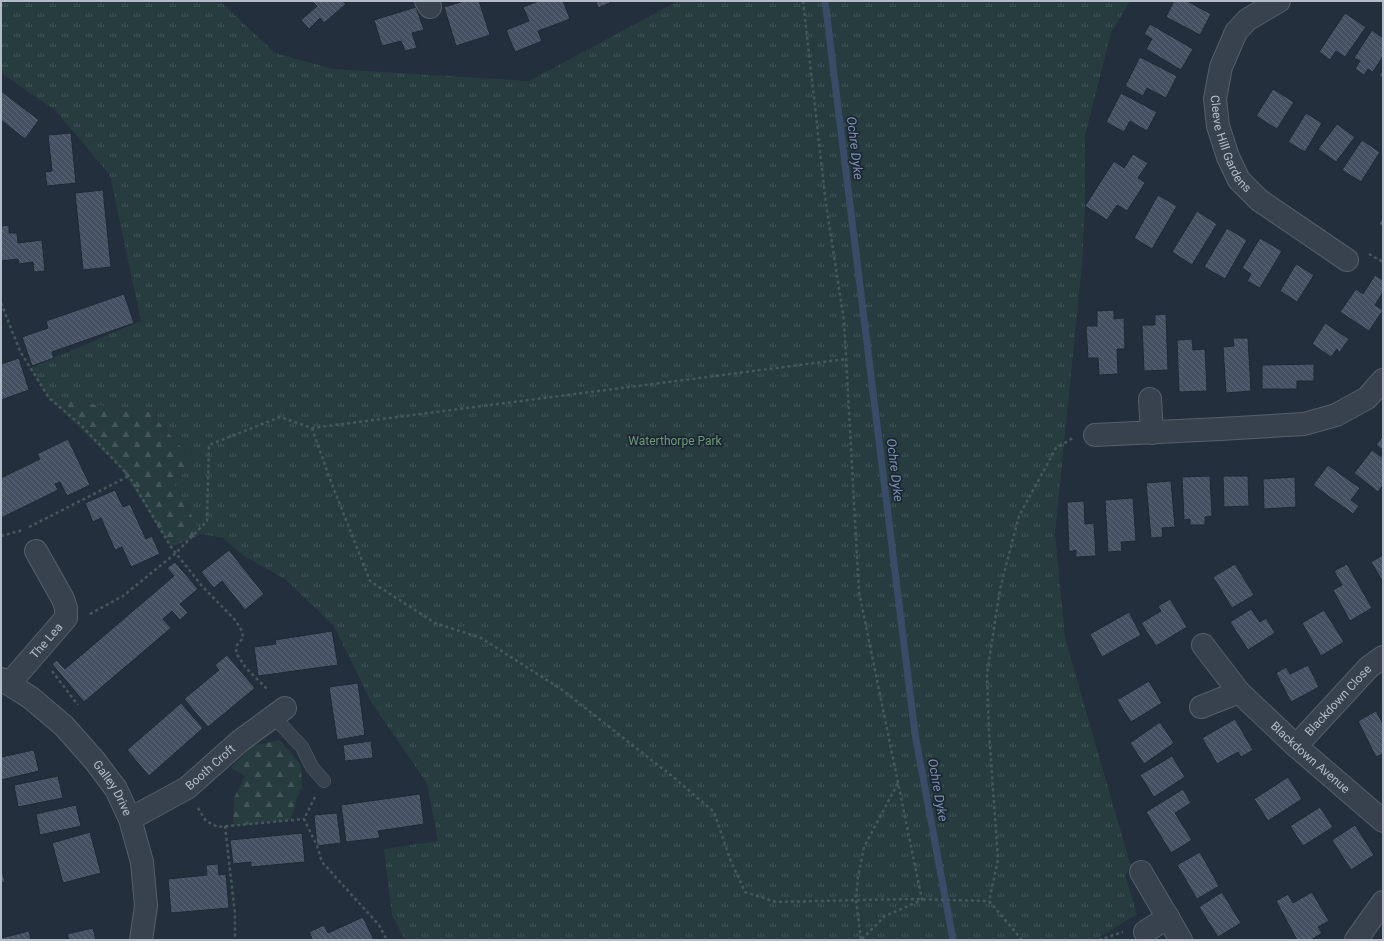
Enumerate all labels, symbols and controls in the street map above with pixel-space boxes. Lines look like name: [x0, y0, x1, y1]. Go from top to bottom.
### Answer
street label: Cleeve Hill Gardens: [1208, 94, 1254, 195]
water label: Ochre Dyke: [844, 116, 866, 181]
park label: Waterthorpe Park: [628, 434, 723, 448]
water label: Ochre Dyke: [884, 438, 906, 503]
street label: The Lea: [27, 620, 65, 662]
street label: Blackdown Close: [1302, 662, 1374, 739]
street label: Blackdown Avenue: [1268, 719, 1353, 796]
street label: Booth Croft: [183, 742, 238, 793]
water label: Ochre Dyke: [925, 757, 951, 823]
street label: Galley Drive: [90, 758, 134, 818]

